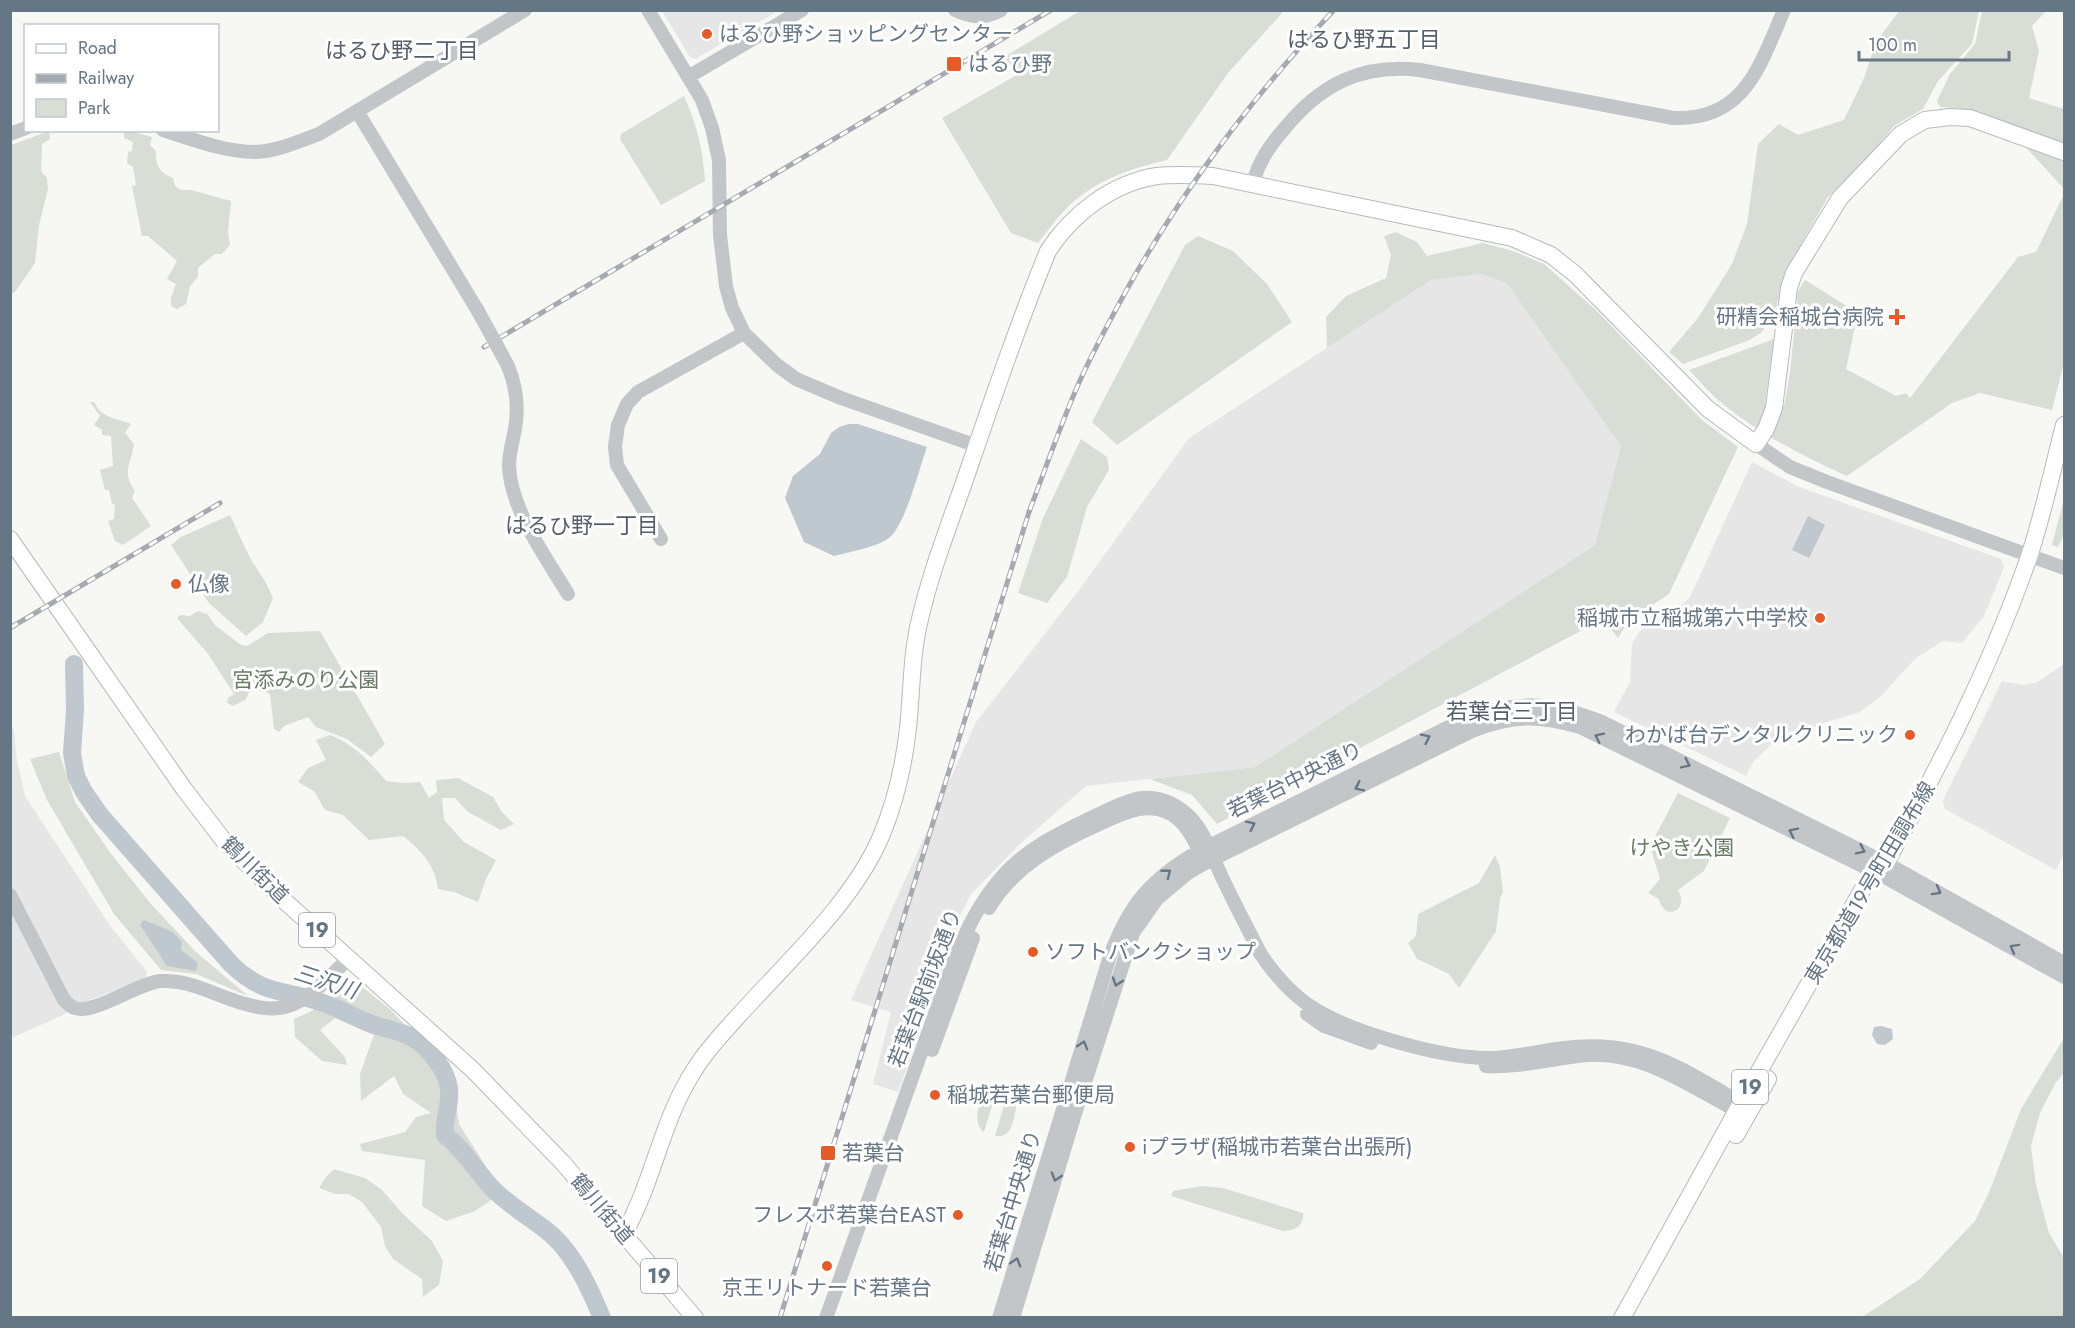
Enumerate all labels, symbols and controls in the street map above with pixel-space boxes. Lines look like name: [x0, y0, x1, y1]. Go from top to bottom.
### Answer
place label: はるひ野ショッピングセンター: [719, 19, 1013, 49]
district label: はるひ野五丁目: [1287, 23, 1441, 55]
legend: [24, 24, 219, 132]
scale bar: [1859, 24, 2009, 62]
marker: はるひ野ショッピングセンター: [700, 27, 714, 41]
text: 100 m: [1868, 32, 1917, 58]
district label: はるひ野二丁目: [325, 34, 479, 66]
text: Road: [78, 35, 117, 61]
place label: はるひ野: [968, 49, 1052, 79]
marker: はるひ野: [945, 55, 963, 73]
text: Railway: [78, 65, 134, 91]
text: Park: [78, 95, 110, 121]
place label: 研精会稲城台病院: [1716, 302, 1884, 332]
marker: 研精会稲城台病院: [1888, 308, 1906, 326]
district label: はるひ野一丁目: [505, 509, 659, 541]
place label: 仏像: [188, 569, 230, 599]
marker: 仏像: [169, 577, 183, 591]
place label: 稲城市立稲城第六中学校: [1577, 603, 1808, 633]
marker: 稲城市立稲城第六中学校: [1813, 611, 1827, 625]
park label: 宮添みのり公園: [233, 665, 380, 695]
district label: 若葉台三丁目: [1446, 695, 1578, 727]
place label: わかば台デンタルクリニック: [1625, 720, 1898, 750]
marker: わかば台デンタルクリニック: [1903, 728, 1917, 742]
one-way arrow: [1594, 732, 1605, 744]
street label: 若葉台中央通り: [1222, 734, 1368, 826]
one-way arrow: [1420, 734, 1431, 746]
one-way arrow: [1680, 756, 1691, 768]
street label: 東京都道19号町田調布線: [1798, 776, 1942, 990]
one-way arrow: [1355, 779, 1366, 791]
one-way arrow: [1245, 821, 1256, 832]
one-way arrow: [1788, 827, 1799, 839]
street label: 鶴川街道: [215, 830, 295, 910]
park label: けやき公園: [1630, 833, 1735, 863]
one-way arrow: [1854, 843, 1865, 855]
one-way arrow: [1160, 870, 1171, 881]
one-way arrow: [1931, 884, 1941, 895]
street label: 若葉台駅前坂通り: [881, 904, 969, 1072]
road number: 19: [299, 913, 335, 947]
place label: ソフトバンクショップ: [1045, 937, 1256, 967]
one-way arrow: [2010, 944, 2020, 955]
marker: ソフトバンクショップ: [1026, 945, 1040, 959]
water label: 三沢川: [290, 956, 364, 1007]
one-way arrow: [1112, 976, 1124, 987]
one-way arrow: [1076, 1040, 1088, 1051]
road number: 19: [1732, 1070, 1768, 1104]
place label: 稲城若葉台郵便局: [947, 1080, 1115, 1110]
marker: 稲城若葉台郵便局: [928, 1088, 942, 1102]
street label: 若葉台中央通り: [977, 1126, 1049, 1276]
place label: iプラザ(稲城市若葉台出張所): [1142, 1132, 1412, 1162]
place label: 若葉台: [842, 1138, 905, 1168]
marker: iプラザ(稲城市若葉台出張所): [1123, 1140, 1137, 1154]
marker: 若葉台: [819, 1144, 837, 1162]
street label: 鶴川街道: [564, 1167, 640, 1251]
one-way arrow: [1051, 1171, 1063, 1182]
place label: フレスポ若葉台EAST: [752, 1200, 946, 1230]
marker: フレスポ若葉台EAST: [951, 1208, 965, 1222]
one-way arrow: [1009, 1257, 1021, 1267]
road number: 19: [641, 1259, 677, 1293]
marker: 京王リトナード若葉台: [820, 1259, 834, 1273]
place label: 京王リトナード若葉台: [722, 1273, 932, 1303]

